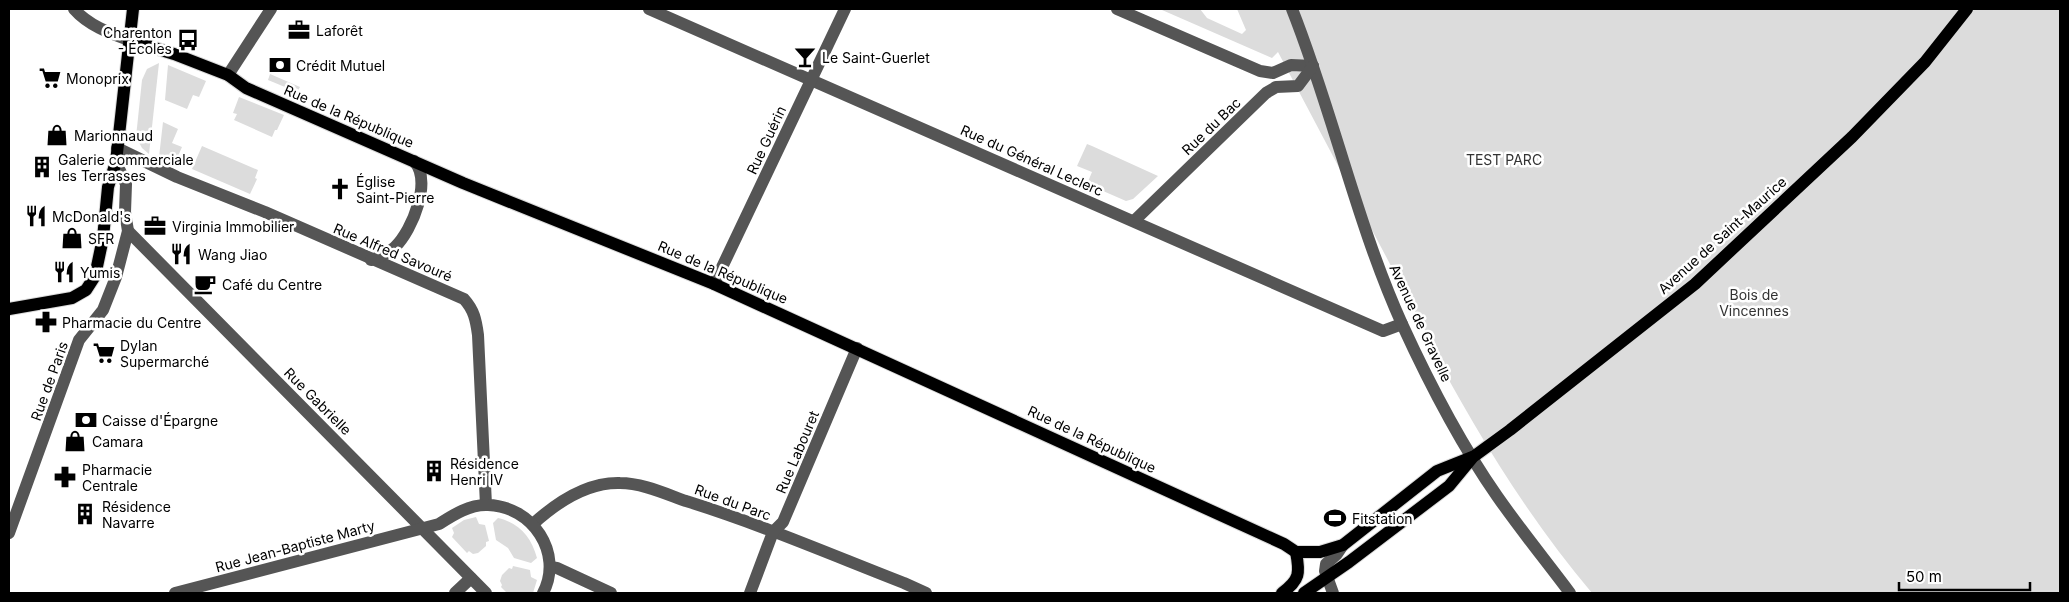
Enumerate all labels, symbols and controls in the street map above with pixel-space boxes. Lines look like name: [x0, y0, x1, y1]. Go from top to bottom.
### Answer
office icon: Laforêt: [286, 17, 312, 43]
place label: Laforêt: [316, 22, 363, 39]
place label: Charenton - Écoles: [103, 24, 172, 57]
bus stop icon: Charenton - Écoles: [175, 27, 201, 53]
bar icon: Le Saint-Guerlet: [792, 44, 818, 70]
place label: Le Saint-Guerlet: [822, 49, 930, 66]
bank icon: Crédit Mutuel: [267, 52, 293, 78]
place label: Crédit Mutuel: [296, 57, 385, 74]
supermarket icon: Monoprix: [37, 65, 63, 91]
place label: Monoprix: [66, 70, 129, 87]
street label: Rue de la République: [282, 81, 416, 151]
street label: Rue du Bac: [1178, 94, 1244, 158]
street label: Rue Guérin: [743, 103, 789, 177]
street label: Rue du Général Leclerc: [958, 121, 1106, 199]
shop icon: Marionnaud: [44, 122, 70, 148]
place label: Marionnaud: [74, 127, 153, 144]
place label: Galerie commerciale les Terrasses: [58, 151, 194, 184]
park label: TEST PARC: [1466, 151, 1542, 168]
building icon: Galerie commerciale les Terrasses: [29, 154, 55, 180]
place label: Église Saint-Pierre: [356, 173, 434, 206]
street label: Avenue de Saint-Maurice: [1654, 173, 1790, 297]
church icon: Église Saint-Pierre: [327, 176, 353, 202]
restaurant icon: McDonald's: [23, 203, 49, 229]
place label: McDonald's: [52, 208, 131, 225]
office icon: Virginia Immobilier: [142, 213, 168, 239]
place label: Virginia Immobilier: [172, 218, 294, 235]
street label: Rue Alfred Savouré: [331, 219, 455, 285]
shop icon: SFR: [59, 225, 85, 251]
place label: SFR: [88, 230, 114, 247]
street label: Rue de la République: [656, 237, 790, 307]
restaurant icon: Wang Jiao: [168, 241, 194, 267]
place label: Wang Jiao: [198, 246, 267, 263]
restaurant icon: Yumis: [51, 259, 77, 285]
street label: Avenue de Gravelle: [1386, 261, 1456, 385]
place label: Yumis: [80, 264, 120, 281]
cafe icon: Café du Centre: [192, 271, 218, 297]
place label: Café du Centre: [222, 276, 322, 293]
park label: Bois de Vincennes: [1719, 286, 1789, 319]
pharmacy icon: Pharmacie du Centre: [33, 309, 59, 335]
place label: Pharmacie du Centre: [62, 314, 201, 331]
place label: Dylan Supermarché: [120, 337, 209, 370]
street label: Rue de Paris: [27, 339, 71, 423]
supermarket icon: Dylan Supermarché: [91, 340, 117, 366]
street label: Rue Gabrielle: [281, 364, 355, 438]
street label: Rue de la République: [1025, 402, 1159, 476]
bank icon: Caisse d'Épargne: [73, 407, 99, 433]
street label: Rue Labouret: [772, 408, 822, 496]
place label: Caisse d'Épargne: [102, 412, 218, 429]
shop icon: Camara: [62, 428, 88, 454]
place label: Camara: [92, 433, 143, 450]
place label: Résidence Henri IV: [450, 455, 519, 488]
building icon: Résidence Henri IV: [421, 458, 447, 484]
place label: Pharmacie Centrale: [82, 461, 152, 494]
pharmacy icon: Pharmacie Centrale: [52, 464, 78, 490]
street label: Rue du Parc: [692, 480, 774, 524]
place label: Résidence Navarre: [102, 498, 171, 531]
building icon: Résidence Navarre: [72, 501, 98, 527]
sports icon: Fitstation: [1322, 505, 1348, 531]
place label: Fitstation: [1352, 510, 1413, 527]
street label: Rue Jean-Baptiste Marty: [213, 516, 377, 575]
scale bar: [1899, 560, 2030, 592]
text: 50 m: [1906, 567, 1942, 586]

